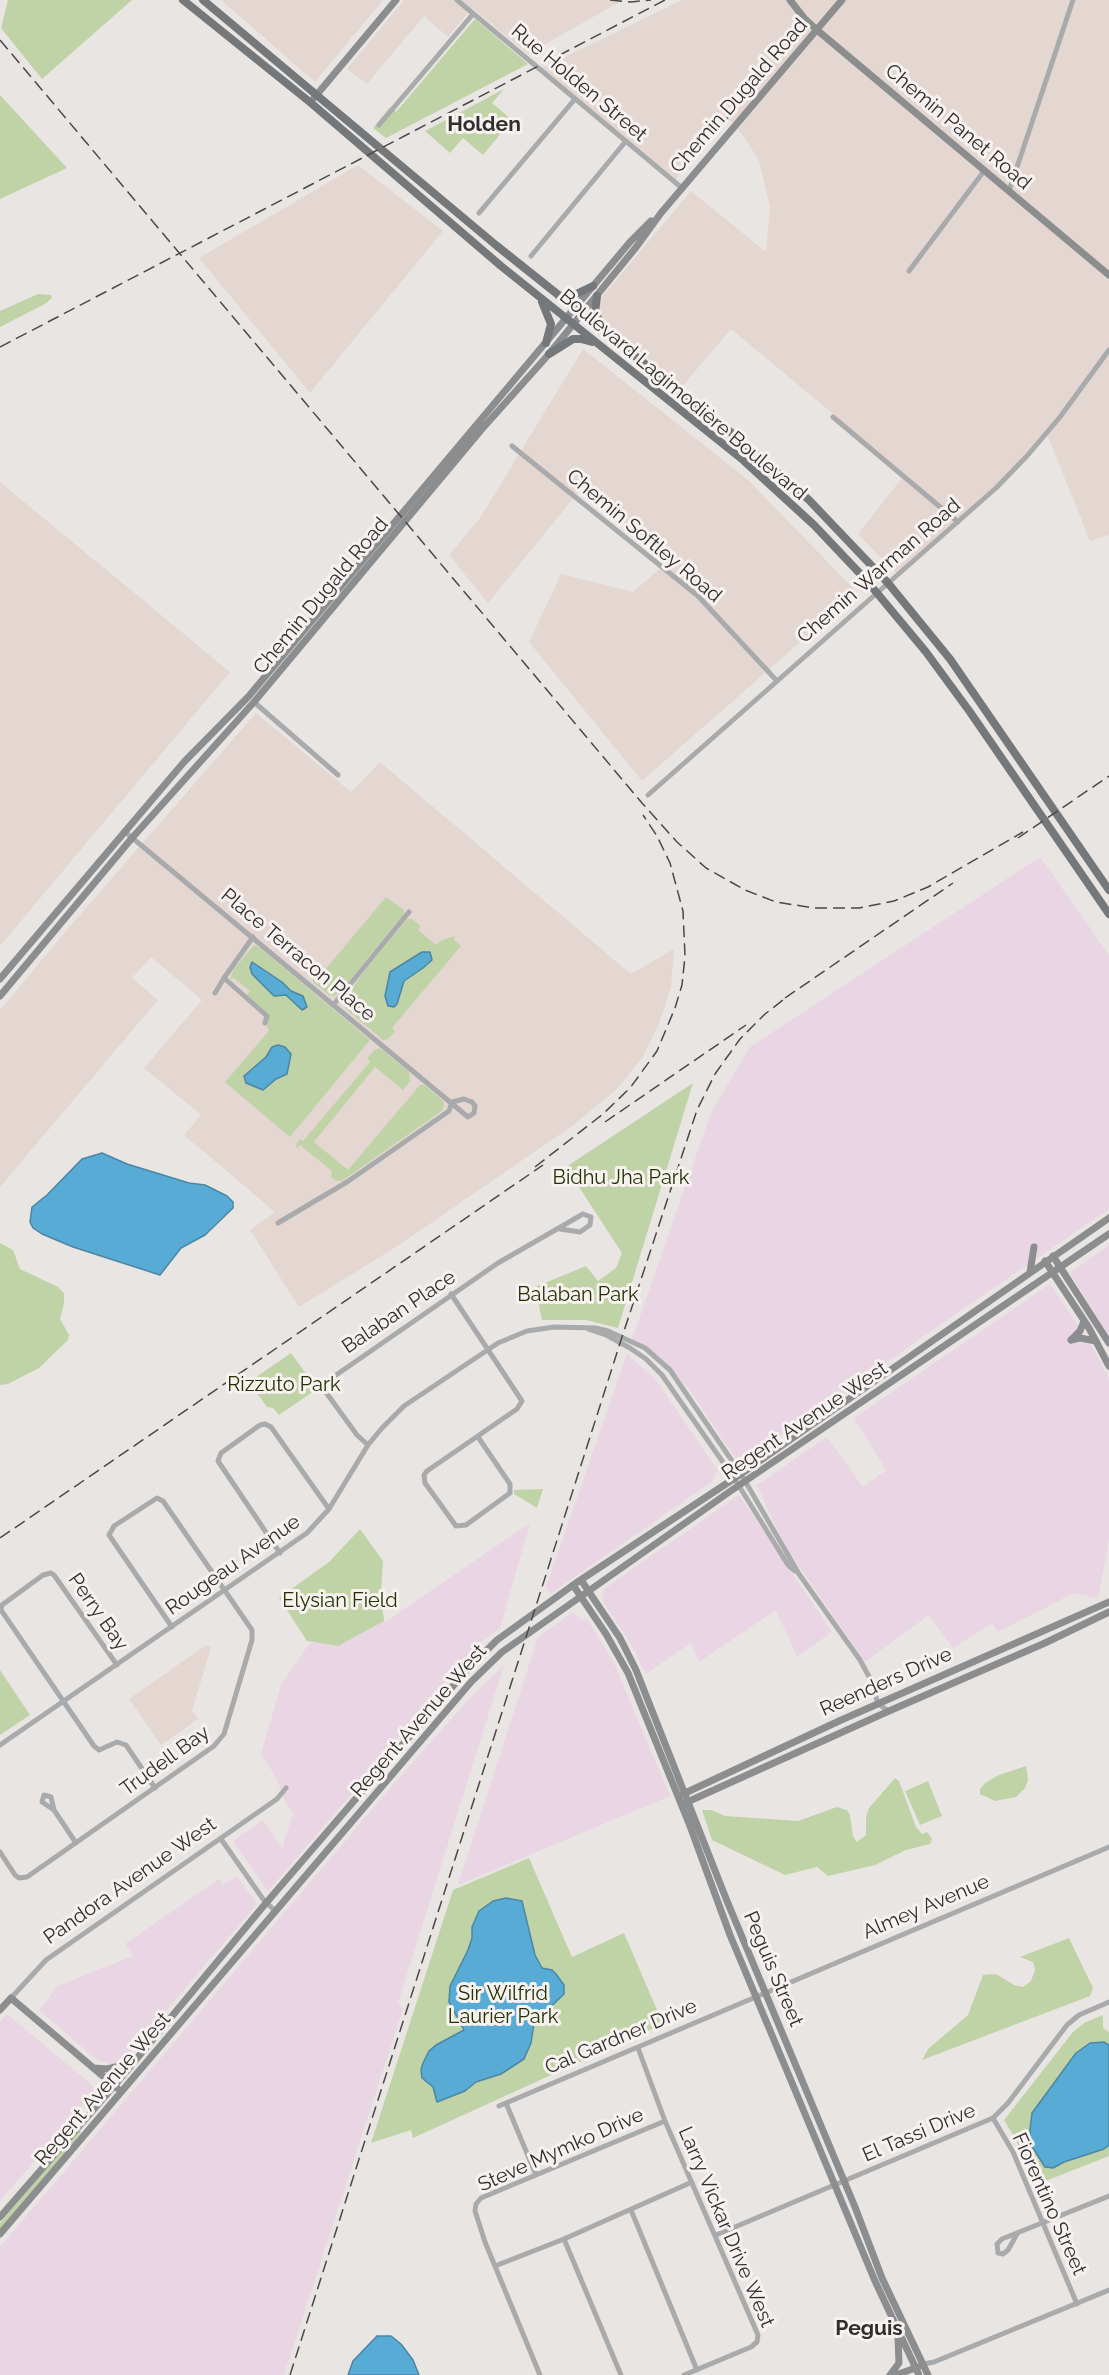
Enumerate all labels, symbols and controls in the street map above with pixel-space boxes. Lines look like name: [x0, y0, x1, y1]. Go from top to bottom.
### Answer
street label: Chemin Dugald Road: [665, 14, 813, 178]
street label: Rue Holden Street: [506, 19, 652, 147]
street label: Chemin Panet Road: [880, 59, 1036, 195]
district label: Holden: [447, 112, 521, 138]
street label: Boulevard Lagimodière Boulevard: [554, 284, 812, 506]
street label: Chemin Softley Road: [562, 464, 726, 608]
street label: Chemin Warman Road: [792, 494, 966, 648]
street label: Chemin Dugald Road: [248, 513, 394, 679]
street label: Place Terracon Place: [216, 883, 380, 1027]
park label: Bidhu Jha Park: [553, 1166, 689, 1190]
street label: Balaban Place: [338, 1265, 460, 1359]
park label: Balaban Park: [517, 1283, 639, 1307]
street label: Regent Avenue West: [718, 1357, 892, 1485]
park label: Rizzuto Park: [227, 1373, 341, 1397]
street label: Rougeau Avenue: [161, 1510, 305, 1620]
street label: Perry Bay: [63, 1569, 133, 1655]
park label: Elysian Field: [282, 1589, 398, 1613]
street label: Regent Avenue West: [346, 1640, 492, 1802]
street label: Reenders Drive: [816, 1642, 956, 1722]
street label: Trudell Bay: [116, 1721, 214, 1801]
street label: Pandora Avenue West: [39, 1812, 221, 1950]
street label: Almey Avenue: [859, 1870, 993, 1944]
street label: Peguis Street: [738, 1908, 808, 2030]
park label: Sir Wilfrid Laurier Park: [448, 1982, 558, 2029]
street label: Cal Gardner Drive: [541, 1994, 701, 2080]
street label: Regent Avenue West: [30, 2008, 176, 2170]
street label: El Tassi Drive: [859, 2098, 979, 2168]
street label: Steve Mymko Drive: [475, 2103, 647, 2197]
street label: Larry Vickar Drive West: [673, 2123, 779, 2331]
street label: Fiorentino Street: [1007, 2129, 1091, 2279]
district label: Peguis: [835, 2316, 903, 2342]

